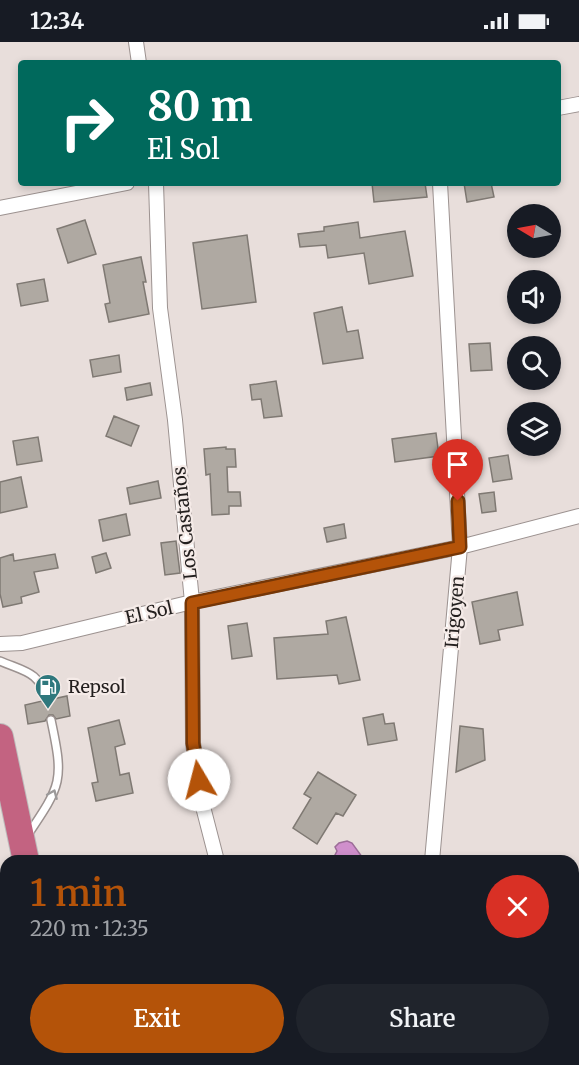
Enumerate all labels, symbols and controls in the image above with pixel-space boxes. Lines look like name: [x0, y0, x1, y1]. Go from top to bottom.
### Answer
text: 12:34: [30, 7, 84, 35]
text: 80 m: [147, 80, 253, 132]
icon: right: [48, 84, 126, 162]
text: El Sol: [147, 132, 220, 166]
north arrow: [507, 204, 561, 258]
map controls: [507, 204, 561, 456]
button: sound: [507, 270, 561, 324]
button: search: [507, 336, 561, 390]
button: layers: [507, 402, 561, 456]
pin: [432, 439, 483, 501]
icon: arrive: [441, 448, 474, 481]
street label: Los Castaños: [167, 465, 202, 581]
street label: Irigoyen: [440, 575, 469, 649]
street label: El Sol: [123, 596, 175, 629]
fuel station icon: Repsol: [33, 672, 63, 710]
place label: Repsol: [68, 675, 126, 698]
position arrow: [167, 748, 231, 812]
one-way arrow: [46, 789, 58, 800]
text: 1 min: [30, 871, 127, 916]
button: close: [486, 875, 549, 938]
text: 220 m · 12:35: [30, 916, 149, 941]
button: Exit: [30, 984, 284, 1053]
button: Share: [296, 984, 549, 1053]

